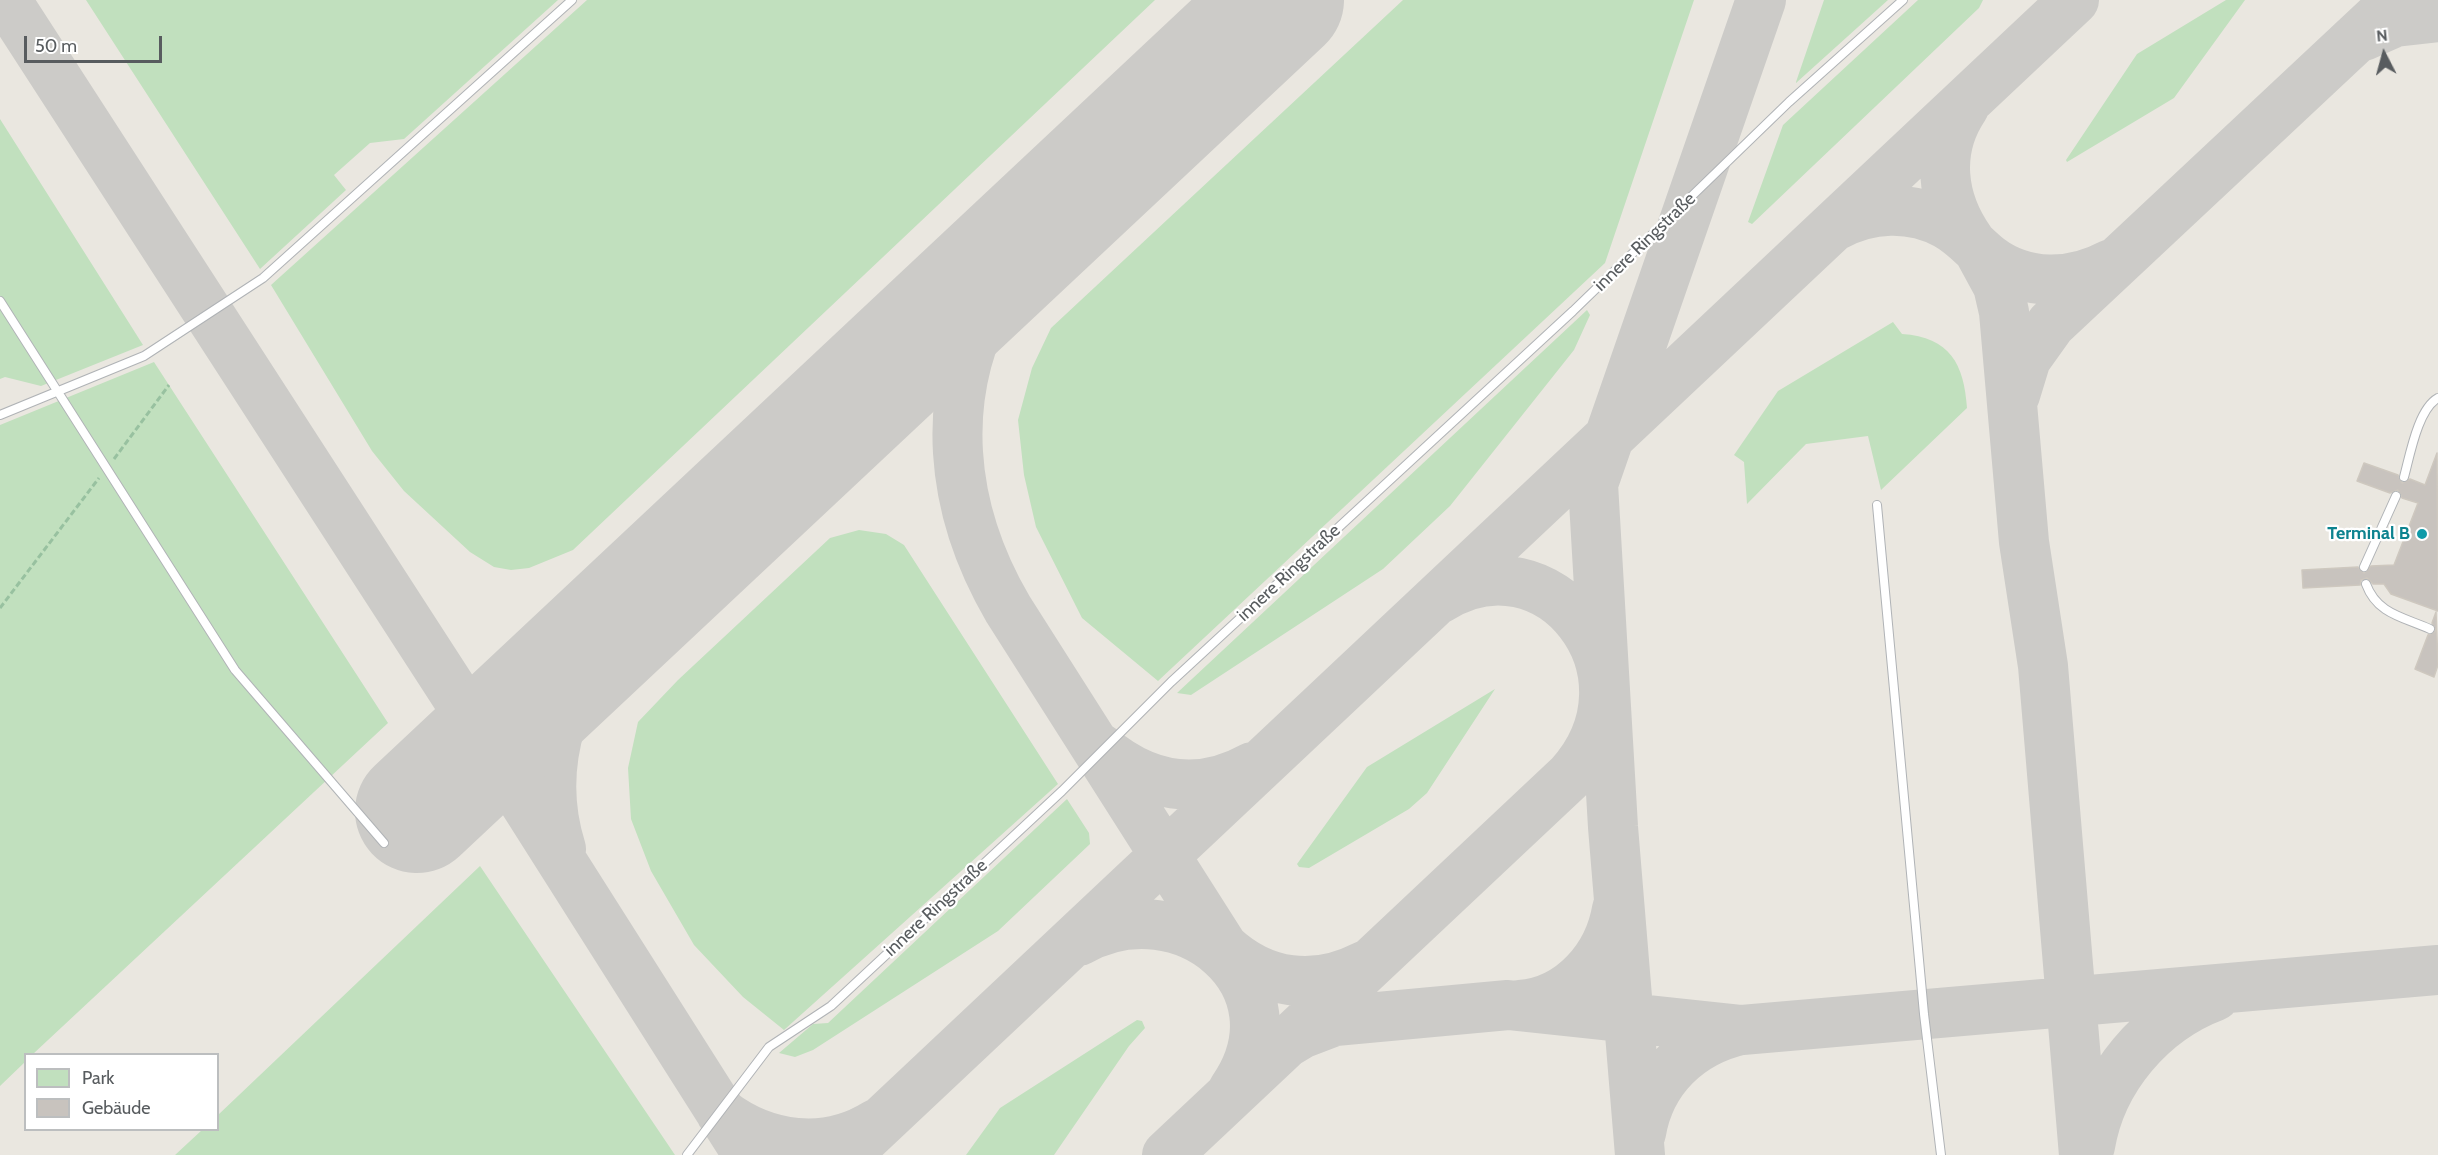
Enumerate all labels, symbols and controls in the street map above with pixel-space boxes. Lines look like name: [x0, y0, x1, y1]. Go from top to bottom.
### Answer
scale bar: [27, 24, 165, 62]
north arrow: [2354, 24, 2414, 84]
text: N: [2375, 26, 2389, 46]
text: 50 m: [35, 35, 77, 57]
street label: innere Ringstraße: [1590, 188, 1700, 296]
street label: innere Ringstraße: [1233, 520, 1345, 626]
place label: Terminal B: [2327, 523, 2410, 545]
marker: Terminal B: [2415, 527, 2429, 541]
street label: innere Ringstraße: [880, 855, 992, 961]
legend: [24, 1053, 219, 1131]
text: Park: [82, 1067, 114, 1089]
text: Gebäude: [82, 1097, 151, 1119]

